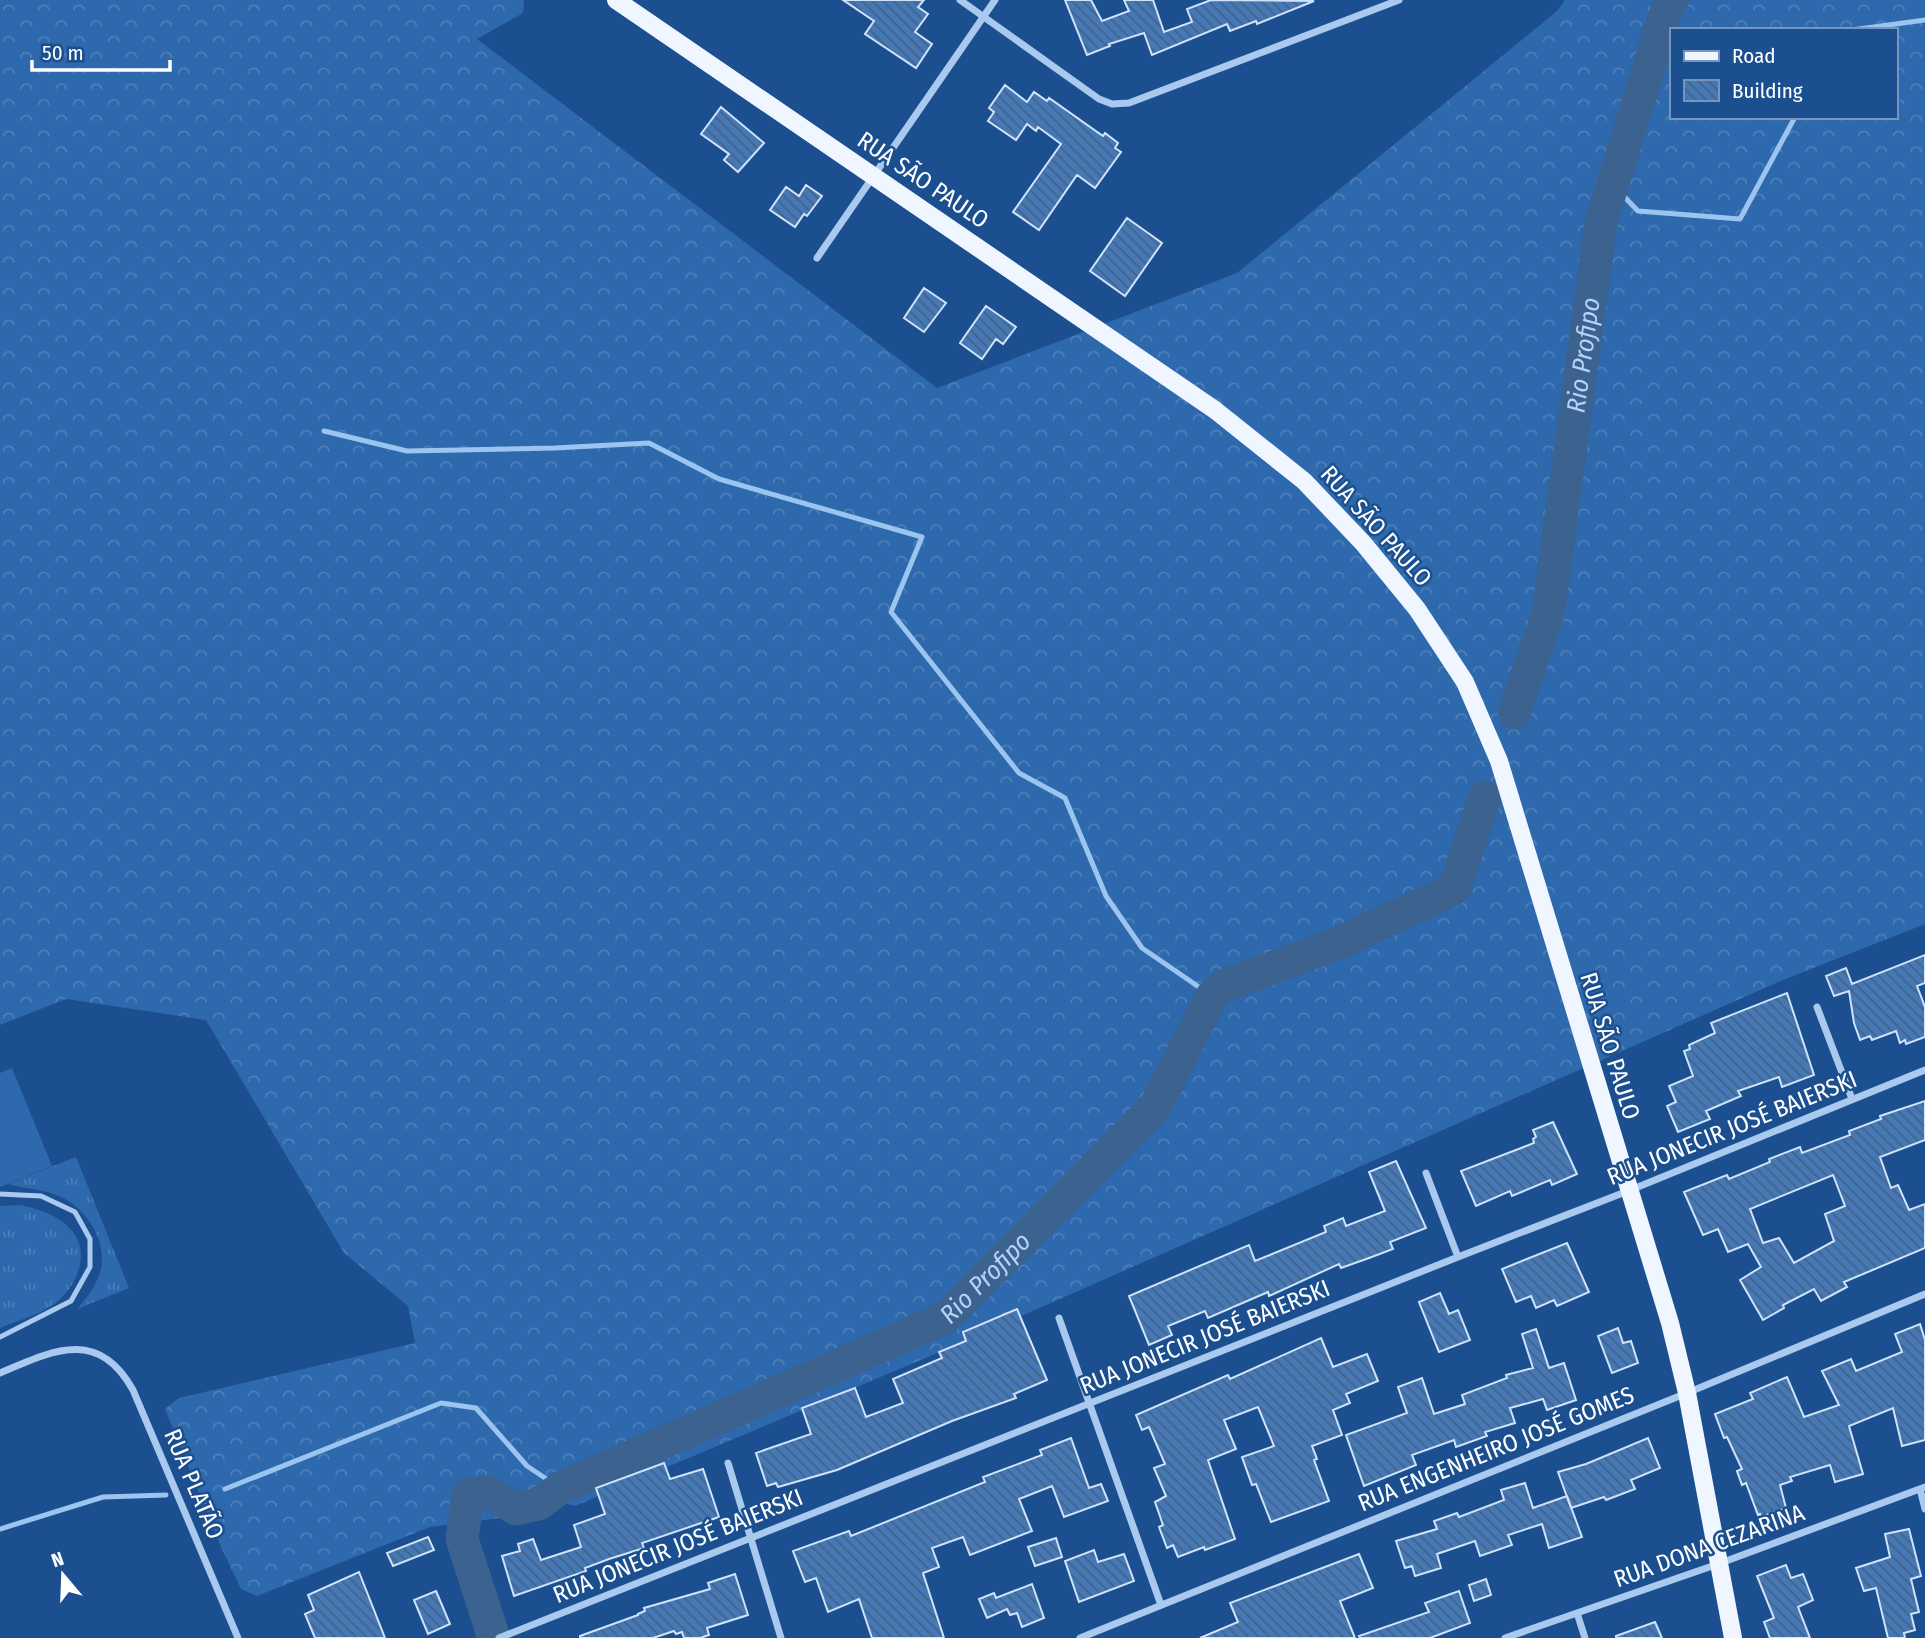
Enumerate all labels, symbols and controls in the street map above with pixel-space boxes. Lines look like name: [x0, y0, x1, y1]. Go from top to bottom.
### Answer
scale bar: [32, 28, 170, 72]
legend: [1670, 28, 1897, 119]
text: 50 m: [42, 40, 84, 66]
text: Road: [1732, 43, 1776, 69]
text: Building: [1732, 78, 1803, 104]
street label: RUA SÃO PAULO: [852, 126, 994, 234]
water label: Rio Profipo: [1560, 296, 1607, 415]
street label: RUA SÃO PAULO: [1315, 460, 1437, 592]
street label: RUA SÃO PAULO: [1574, 969, 1646, 1123]
street label: RUA JONECIR JOSÉ BAIERSKI: [1603, 1064, 1861, 1191]
water label: Rio Profipo: [934, 1226, 1037, 1330]
street label: RUA JONECIR JOSÉ BAIERSKI: [1076, 1273, 1334, 1400]
street label: RUA ENGENHEIRO JOSÉ GOMES: [1354, 1380, 1638, 1517]
street label: RUA PLATÃO: [158, 1425, 230, 1543]
street label: RUA JONECIR JOSÉ BAIERSKI: [549, 1482, 807, 1609]
street label: RUA DONA CEZARINA: [1610, 1498, 1808, 1593]
north arrow: [28, 1540, 98, 1610]
text: N: [48, 1547, 67, 1572]

